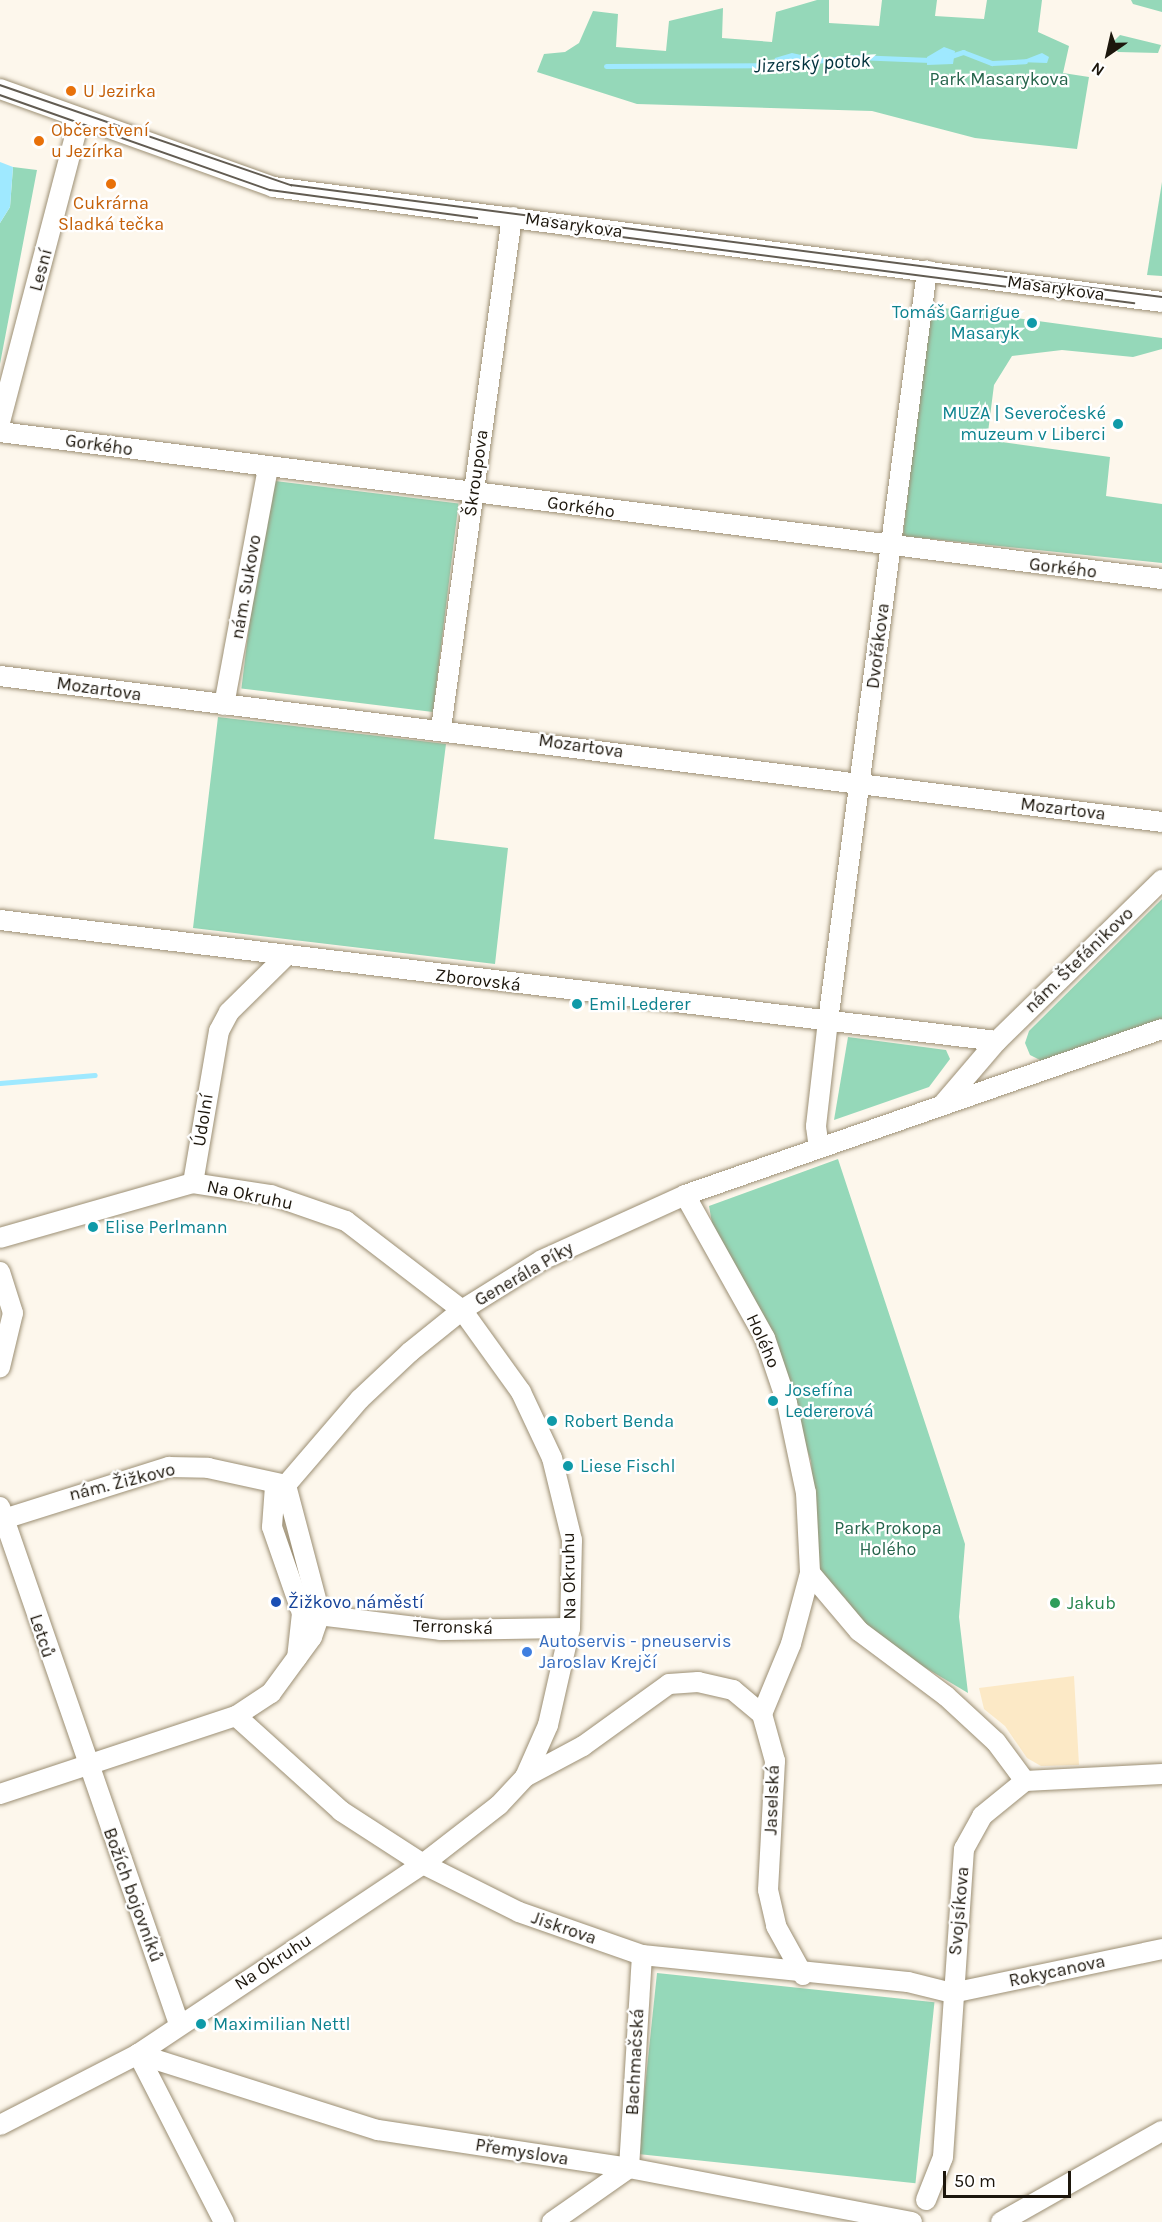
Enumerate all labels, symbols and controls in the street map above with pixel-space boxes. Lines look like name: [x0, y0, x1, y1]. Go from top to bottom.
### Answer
north arrow: [1078, 24, 1138, 84]
water label: Jizerský potok: [753, 48, 871, 78]
text: N: [1088, 58, 1108, 80]
park label: Park Masarykova: [929, 68, 1069, 90]
place label: U Jezirka: [83, 80, 156, 102]
marker: U Jezirka: [64, 84, 78, 98]
place label: Občerstvení u Jezírka: [51, 120, 149, 162]
marker: Občerstvení u Jezírka: [32, 134, 46, 148]
marker: Cukrárna Sladká tečka: [104, 177, 118, 191]
place label: Cukrárna Sladká tečka: [58, 193, 164, 236]
street label: Masarykova: [524, 207, 624, 243]
street label: Lesní: [25, 246, 57, 294]
street label: Masarykova: [1006, 270, 1106, 306]
place label: Tomáš Garrigue Masaryk: [892, 302, 1020, 344]
marker: Tomáš Garrigue Masaryk: [1025, 316, 1039, 330]
place label: MUZA | Severočeské muzeum v Liberci: [942, 403, 1106, 446]
marker: MUZA | Severočeské muzeum v Liberci: [1111, 417, 1125, 431]
street label: Škroupova: [459, 428, 493, 518]
street label: Gorkého: [64, 430, 134, 460]
street label: Gorkého: [546, 492, 616, 522]
street label: nám. Sukovo: [226, 533, 266, 641]
street label: Gorkého: [1028, 553, 1098, 583]
street label: Dvořákova: [862, 602, 894, 690]
street label: Mozartova: [55, 672, 143, 706]
street label: Mozartova: [537, 729, 625, 763]
street label: Mozartova: [1019, 793, 1107, 825]
street label: nám. Štefánikovo: [1020, 903, 1138, 1017]
street label: Zborovská: [434, 964, 522, 996]
place label: Emil Lederer: [589, 993, 690, 1015]
marker: Emil Lederer: [570, 997, 584, 1011]
street label: Údolní: [188, 1092, 218, 1148]
street label: Na Okruhu: [205, 1175, 295, 1215]
place label: Elise Perlmann: [105, 1216, 228, 1238]
marker: Elise Perlmann: [86, 1220, 100, 1234]
street label: Generála Píky: [471, 1237, 577, 1311]
street label: Holého: [742, 1311, 784, 1371]
place label: Josefína Ledererová: [785, 1380, 874, 1422]
marker: Josefína Ledererová: [766, 1394, 780, 1408]
place label: Robert Benda: [564, 1410, 674, 1432]
marker: Robert Benda: [545, 1414, 559, 1428]
place label: Liese Fischl: [580, 1455, 675, 1477]
street label: nám. Žižkovo: [67, 1458, 177, 1506]
marker: Liese Fischl: [561, 1459, 575, 1473]
park label: Park Prokopa Holého: [834, 1518, 942, 1561]
street label: Na Okruhu: [557, 1532, 581, 1620]
place label: Žižkovo náměstí: [288, 1591, 424, 1613]
place label: Jakub: [1067, 1592, 1116, 1614]
marker: Žižkovo náměstí: [269, 1595, 283, 1609]
marker: Jakub: [1048, 1596, 1062, 1610]
street label: Letců: [25, 1611, 59, 1661]
street label: Terronská: [413, 1615, 493, 1639]
place label: Autoservis - pneuservis Jaroslav Krejčí: [539, 1631, 731, 1674]
marker: Autoservis - pneuservis Jaroslav Krejčí: [520, 1645, 534, 1659]
street label: Jaselská: [760, 1764, 784, 1836]
street label: Božích bojovníků: [99, 1825, 167, 1965]
street label: Svojsíkova: [944, 1866, 974, 1956]
street label: Jiskrova: [529, 1907, 599, 1949]
street label: Na Okruhu: [230, 1929, 316, 1995]
street label: Rokycanova: [1007, 1950, 1107, 1992]
street label: Bachmačská: [621, 2008, 649, 2116]
place label: Maximilian Nettl: [213, 2013, 351, 2035]
marker: Maximilian Nettl: [194, 2017, 208, 2031]
street label: Přemyslova: [474, 2134, 570, 2170]
scale bar: [946, 2159, 1074, 2197]
text: 50 m: [954, 2170, 996, 2192]

